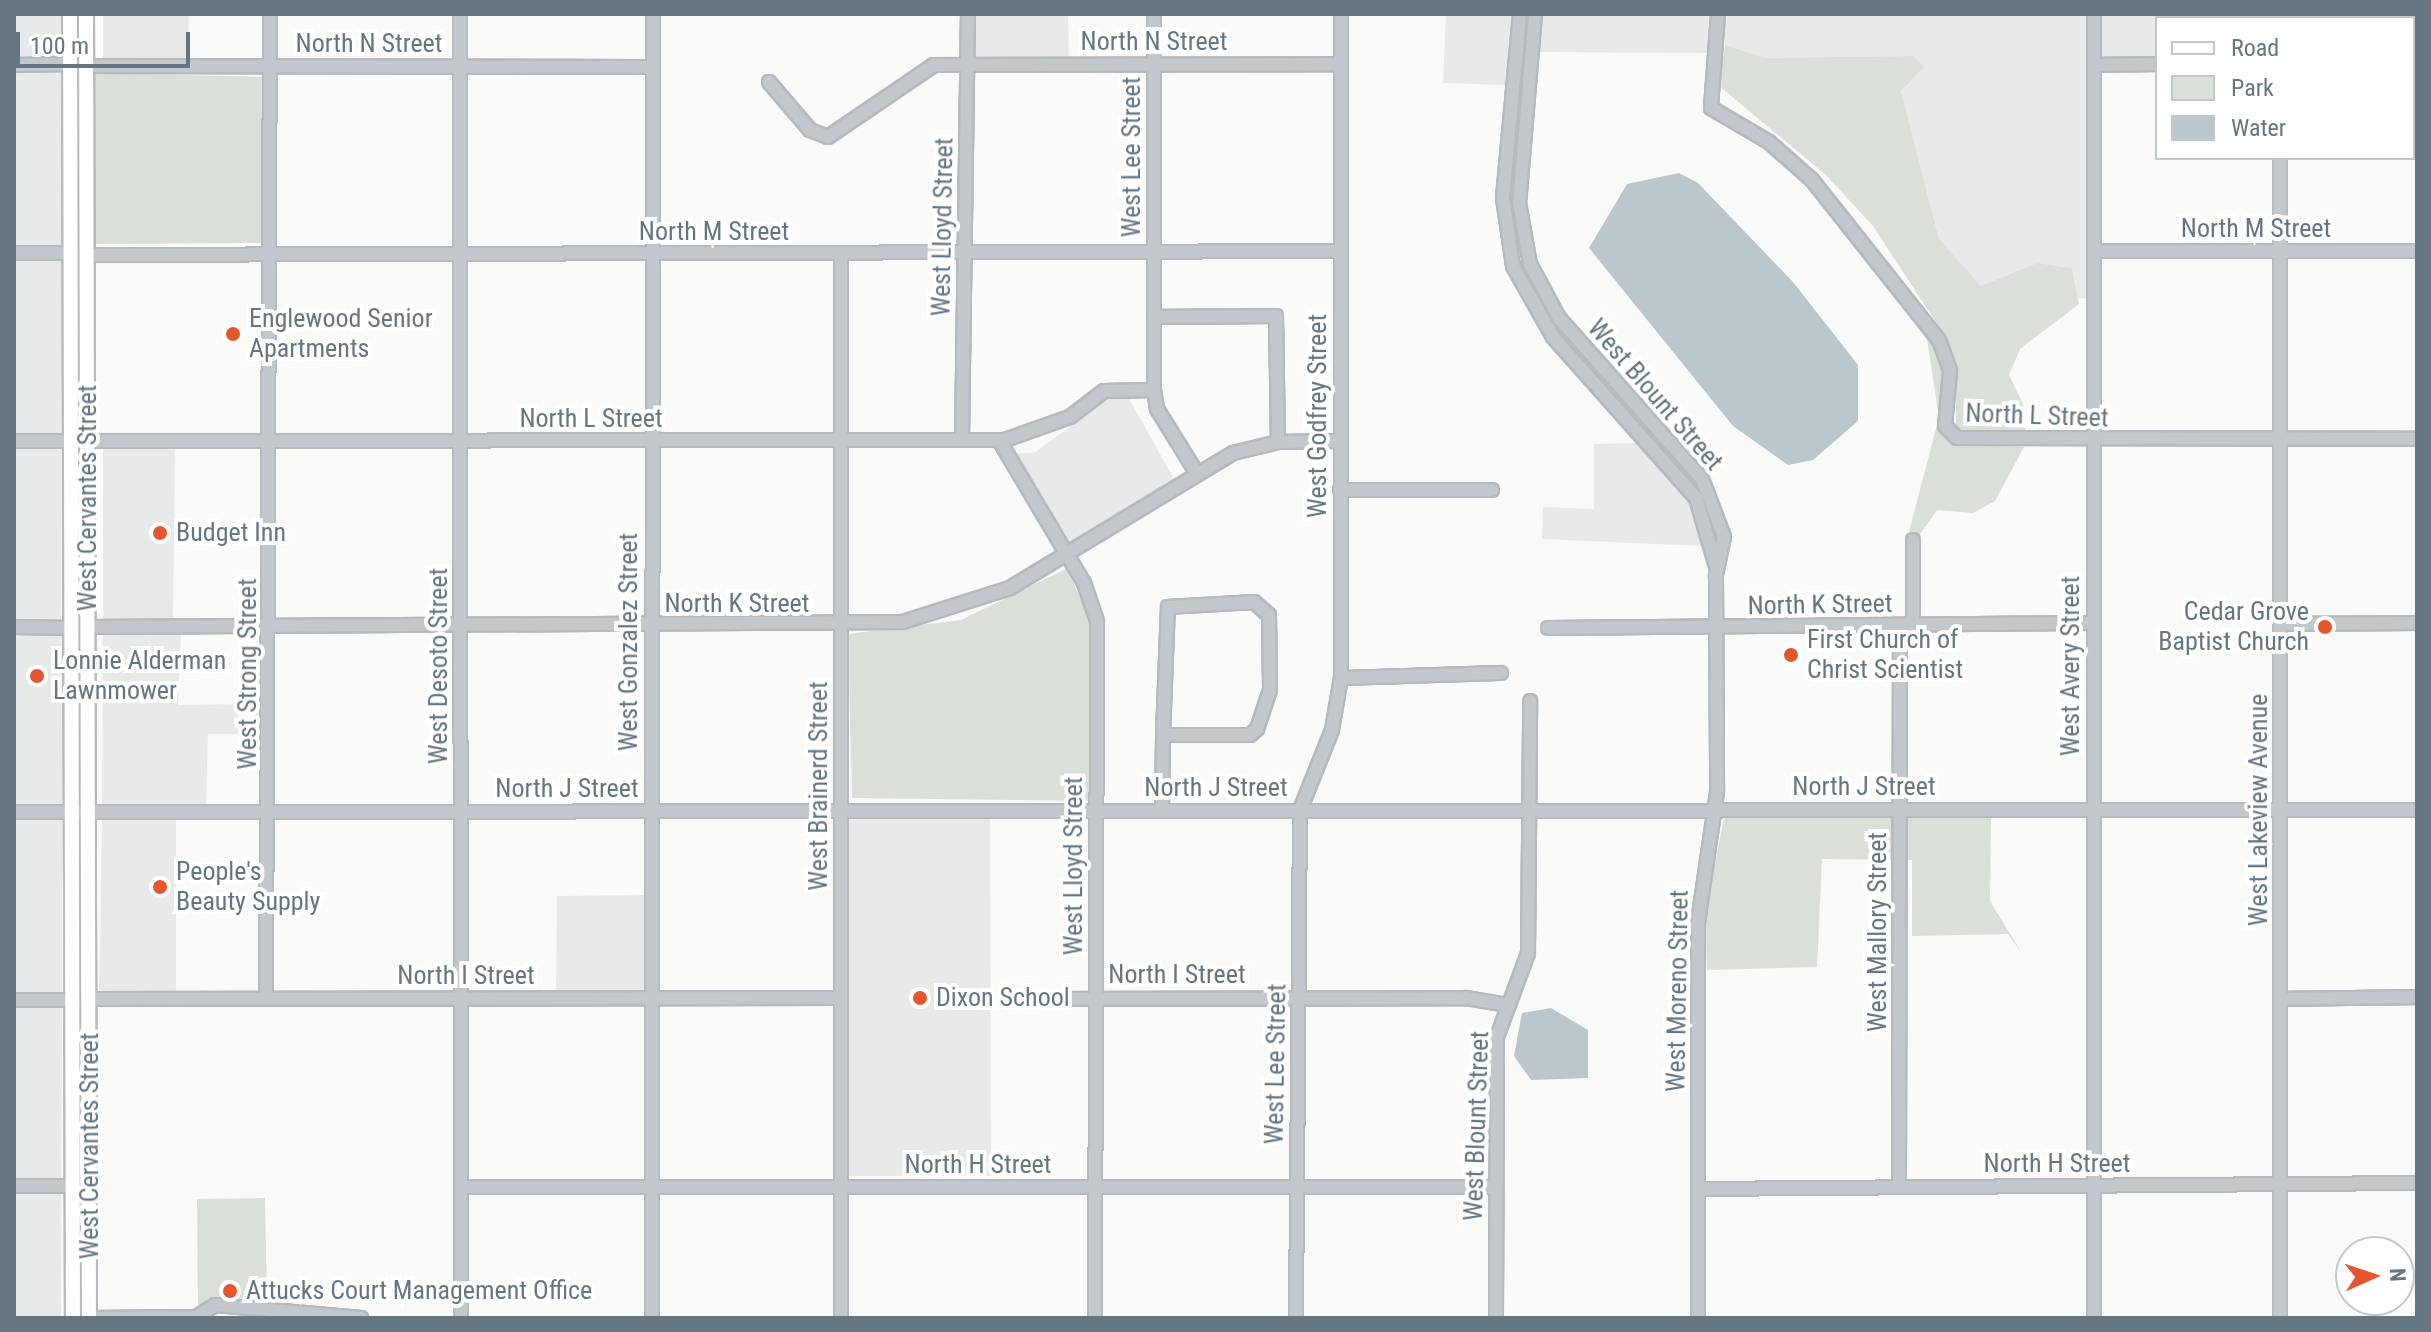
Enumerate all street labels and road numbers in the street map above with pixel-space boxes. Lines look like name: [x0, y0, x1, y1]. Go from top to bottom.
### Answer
street label: North N Street: [1081, 26, 1227, 58]
street label: North N Street: [296, 28, 442, 60]
street label: West Lee Street: [1116, 77, 1148, 237]
street label: West Lloyd Street: [926, 137, 960, 317]
street label: North M Street: [2181, 213, 2331, 245]
street label: North M Street: [639, 216, 789, 248]
street label: West Blount Street: [1581, 313, 1729, 477]
street label: West Godfrey Street: [1302, 314, 1334, 518]
street label: West Cervantes Street: [72, 385, 104, 611]
street label: North L Street: [1965, 398, 2109, 434]
street label: North L Street: [519, 403, 663, 435]
street label: West Gonzalez Street: [613, 533, 645, 751]
street label: West Desoto Street: [423, 568, 455, 764]
street label: West Avery Street: [2055, 576, 2087, 756]
street label: West Strong Street: [232, 578, 264, 770]
street label: North K Street: [664, 588, 810, 620]
street label: North K Street: [1747, 588, 1893, 622]
street label: West Brainerd Street: [803, 681, 835, 891]
street label: West Lakeview Avenue: [2243, 694, 2275, 926]
street label: North J Street: [1792, 771, 1936, 803]
street label: North J Street: [1144, 772, 1288, 804]
street label: North J Street: [495, 773, 639, 805]
street label: West Lloyd Street: [1058, 777, 1090, 955]
street label: West Mallory Street: [1862, 832, 1894, 1032]
street label: West Moreno Street: [1661, 890, 1695, 1092]
street label: North I Street: [1108, 959, 1246, 991]
street label: North I Street: [397, 960, 535, 992]
street label: West Lee Street: [1259, 983, 1293, 1145]
street label: West Blount Street: [1458, 1030, 1496, 1222]
street label: West Cervantes Street: [74, 1033, 106, 1259]
street label: North H Street: [1984, 1148, 2130, 1180]
street label: North H Street: [905, 1149, 1051, 1181]

